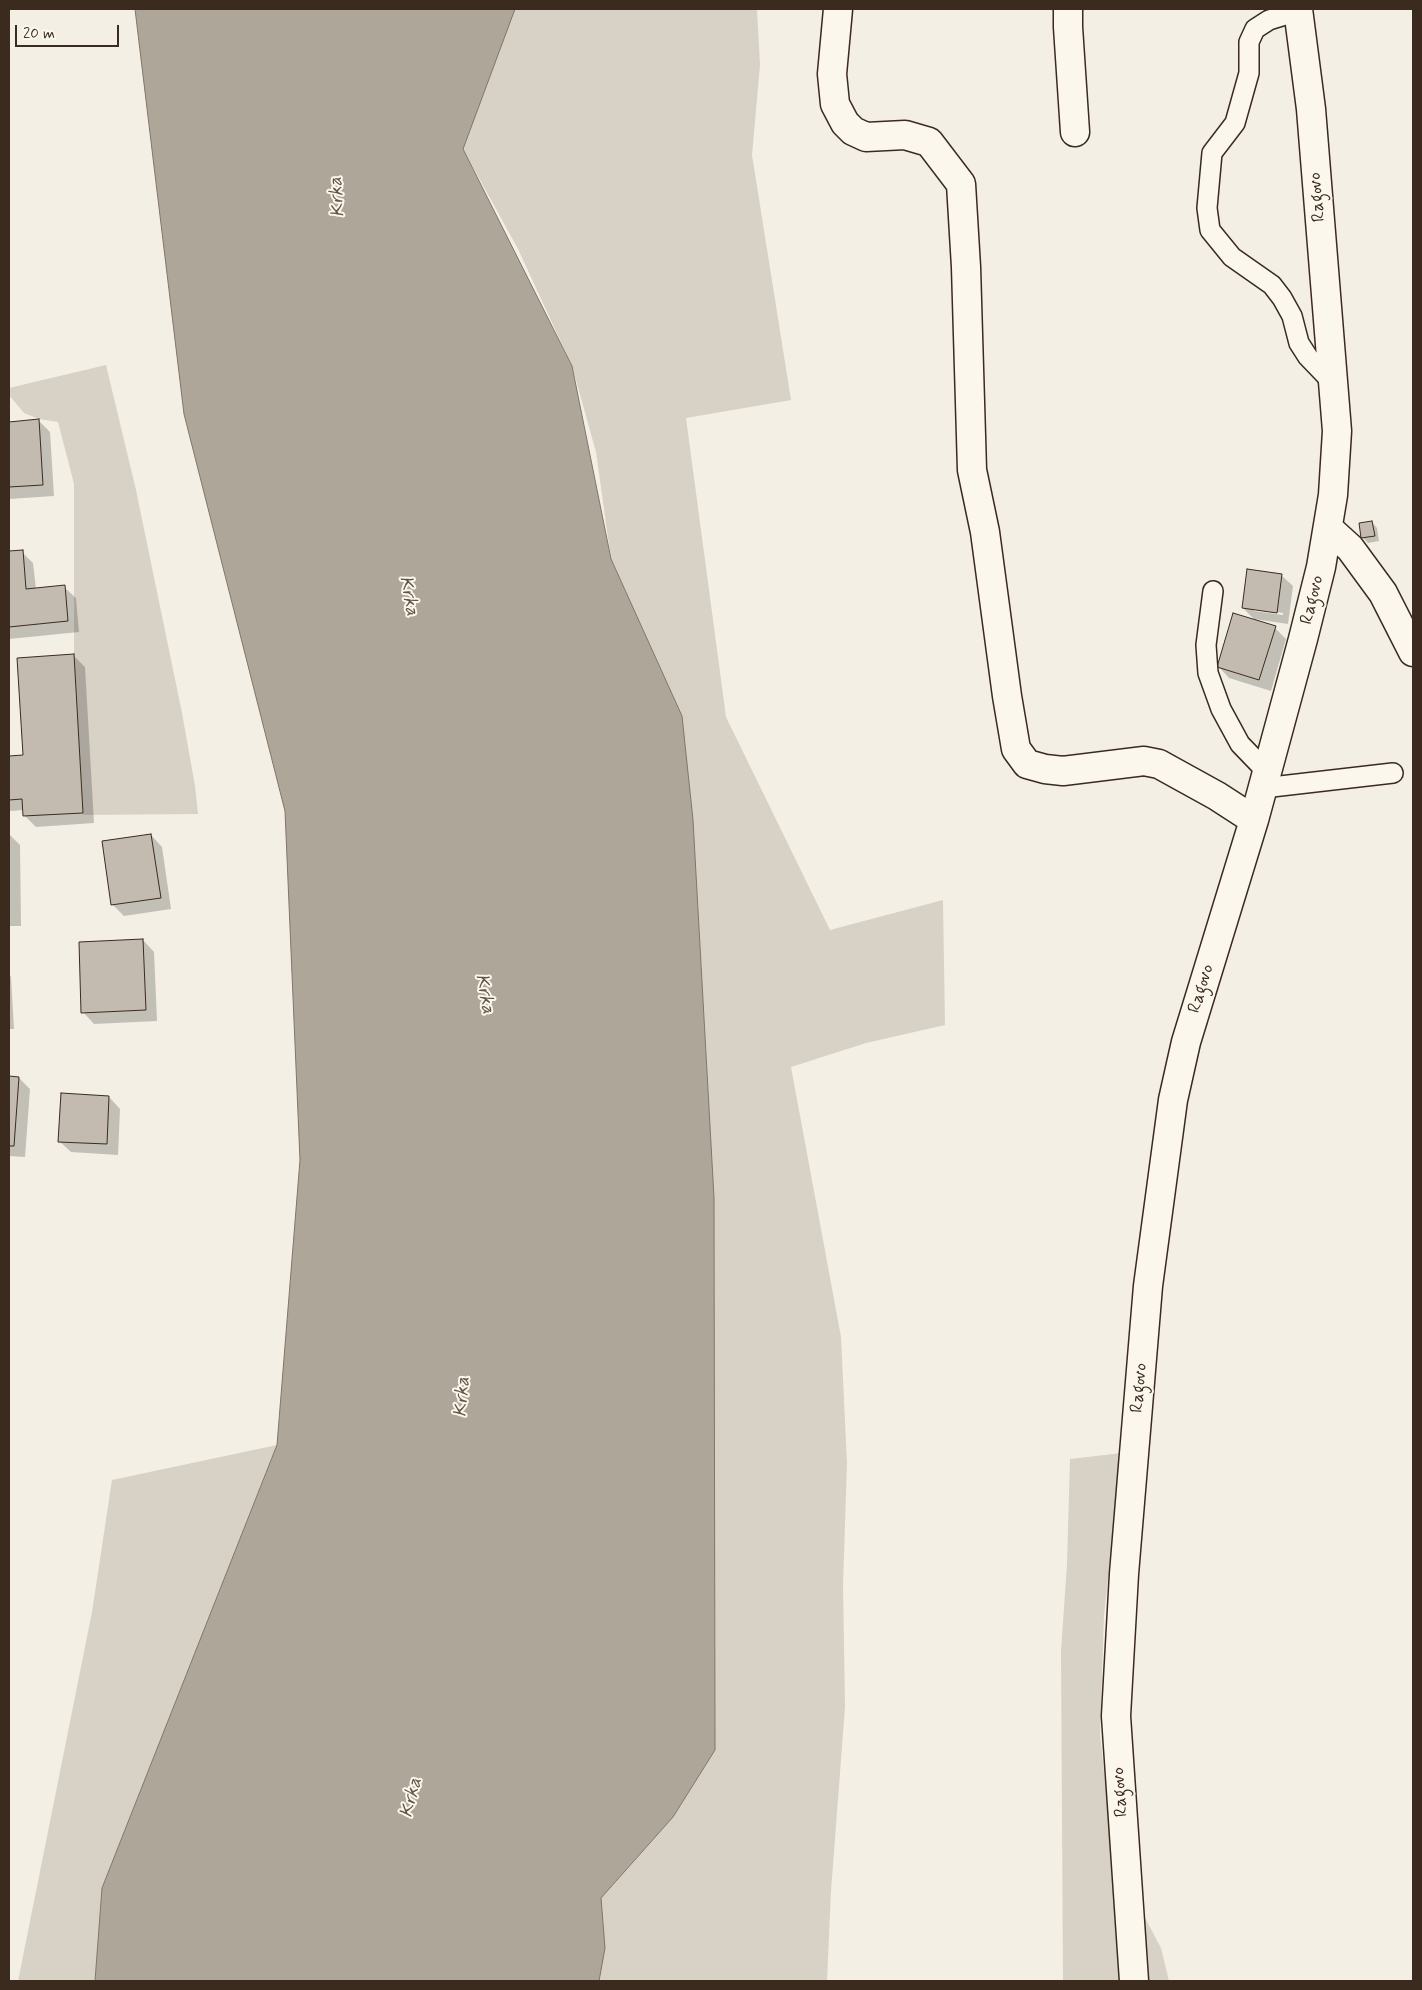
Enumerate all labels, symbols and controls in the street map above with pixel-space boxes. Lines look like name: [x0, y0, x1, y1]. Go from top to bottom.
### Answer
scale bar: [18, 15, 121, 47]
text: 20 m: [23, 24, 55, 44]
street label: Ragovo: [1305, 171, 1331, 223]
water label: Krka: [325, 176, 351, 218]
street label: Ragovo: [1296, 573, 1330, 627]
water label: Krka: [393, 574, 423, 618]
street label: Ragovo: [1184, 962, 1220, 1016]
water label: Krka: [469, 972, 499, 1016]
street label: Ragovo: [1127, 1362, 1153, 1414]
water label: Krka: [450, 1376, 476, 1418]
street label: Ragovo: [1108, 1766, 1134, 1818]
water label: Krka: [396, 1776, 428, 1820]

